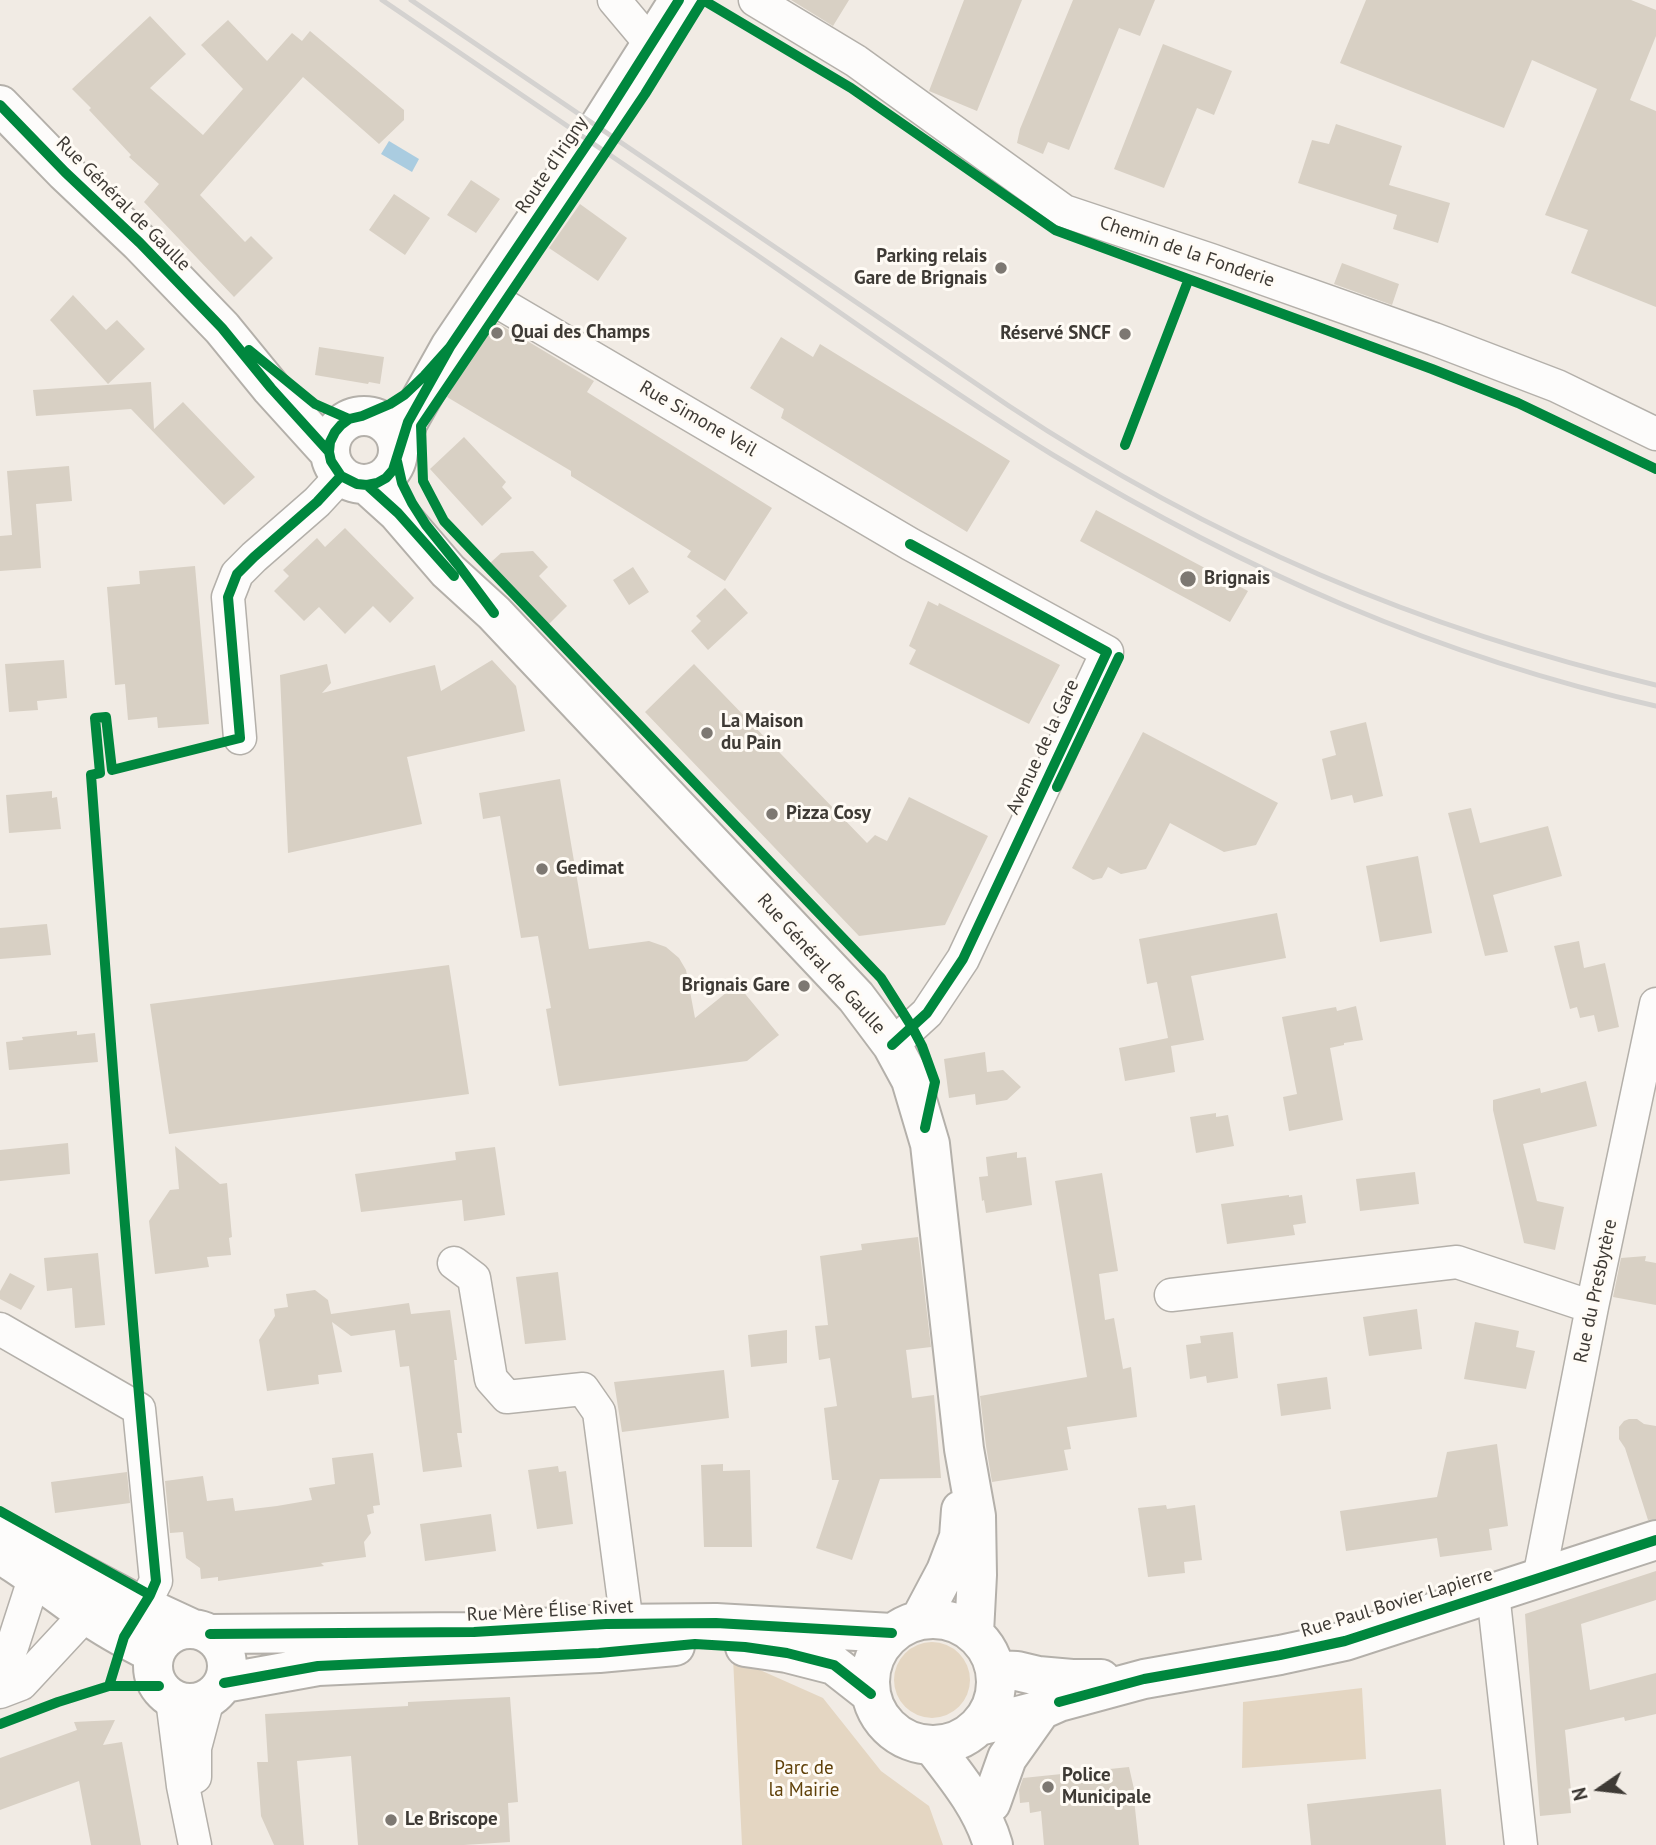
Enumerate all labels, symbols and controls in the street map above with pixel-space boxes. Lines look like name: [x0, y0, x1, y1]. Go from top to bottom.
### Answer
street label: Route d'Irigny: [511, 112, 593, 218]
street label: Rue Général de Gaulle: [51, 132, 195, 276]
street label: Chemin de la Fonderie: [1097, 211, 1277, 293]
place label: Parking relais Gare de Brignais: [854, 246, 987, 290]
marker: Parking relais Gare de Brignais: [993, 260, 1009, 276]
place label: Quai des Champs: [511, 322, 650, 344]
place label: Réservé SNCF: [1000, 323, 1111, 345]
marker: Quai des Champs: [489, 325, 505, 341]
marker: Réservé SNCF: [1117, 326, 1133, 342]
street label: Rue Simone Veil: [635, 376, 761, 462]
place label: Brignais: [1204, 568, 1270, 590]
marker: Brignais: [1178, 569, 1198, 589]
street label: Avenue de la Gare: [1002, 676, 1084, 818]
place label: La Maison du Pain: [721, 711, 803, 755]
marker: La Maison du Pain: [699, 725, 715, 741]
place label: Pizza Cosy: [786, 803, 871, 825]
marker: Pizza Cosy: [764, 806, 780, 822]
place label: Gedimat: [556, 858, 624, 880]
marker: Gedimat: [534, 861, 550, 877]
street label: Rue Général de Gaulle: [752, 889, 890, 1039]
place label: Brignais Gare: [682, 975, 790, 997]
marker: Brignais Gare: [796, 978, 812, 994]
street label: Rue du Presbytère: [1570, 1217, 1622, 1365]
street label: Rue Paul Bovier Lapierre: [1298, 1563, 1496, 1643]
street label: Rue Mère Élise Rivet: [466, 1595, 634, 1627]
north arrow: [1565, 1754, 1635, 1824]
park label: Parc de la Mairie: [769, 1758, 839, 1802]
place label: Police Municipale: [1062, 1765, 1151, 1809]
marker: Police Municipale: [1040, 1779, 1056, 1795]
text: N: [1566, 1785, 1593, 1803]
place label: Le Briscope: [405, 1809, 498, 1831]
marker: Le Briscope: [383, 1812, 399, 1828]

